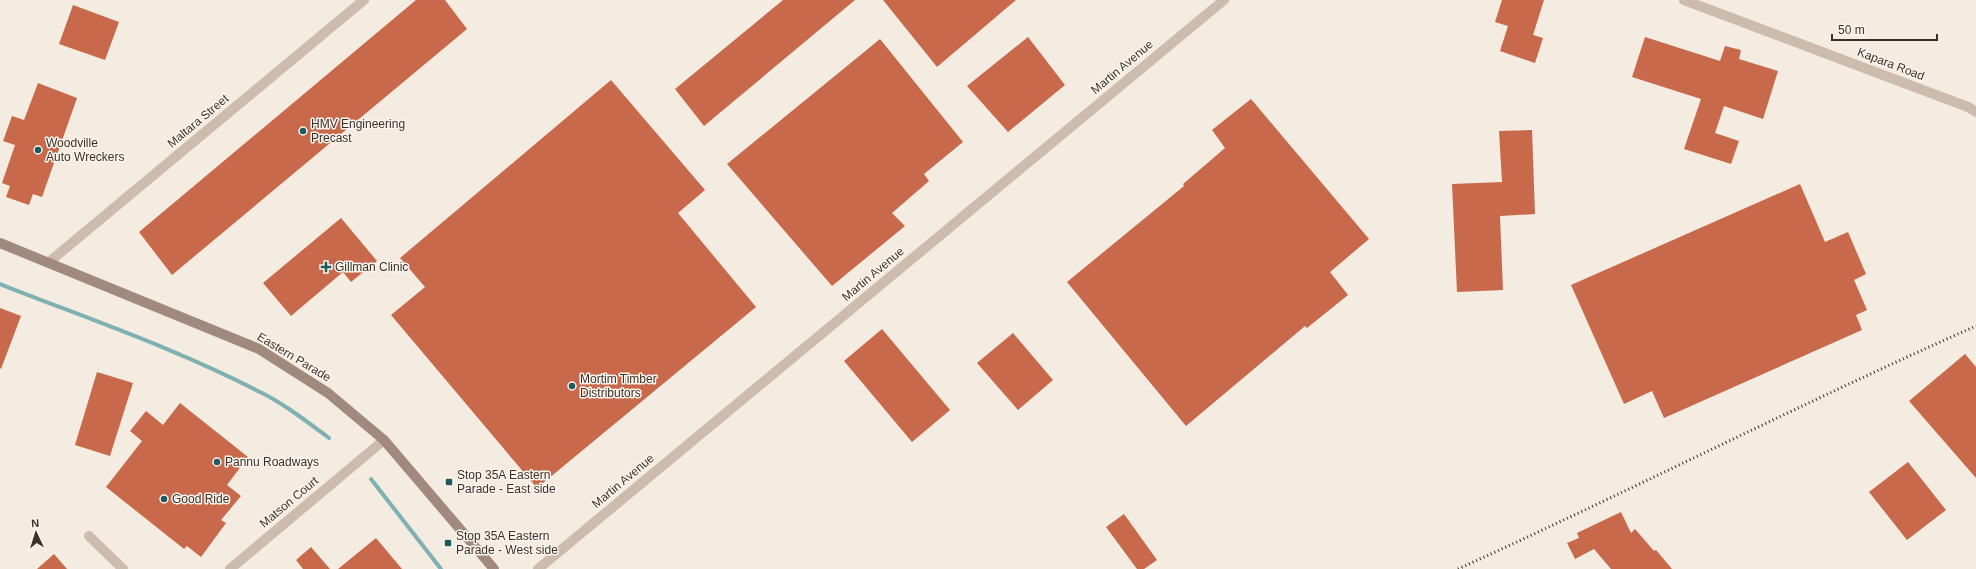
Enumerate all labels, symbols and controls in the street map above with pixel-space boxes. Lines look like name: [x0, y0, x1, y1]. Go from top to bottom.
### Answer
scale bar: [1832, 16, 1937, 42]
text: 50 m: [1838, 23, 1865, 37]
street label: Martin Avenue: [1088, 37, 1156, 97]
street label: Kapara Road: [1855, 45, 1927, 83]
street label: Maltara Street: [165, 91, 232, 151]
place label: HMV Engineering Precast: [311, 117, 405, 145]
marker: HMV Engineering Precast: [298, 126, 308, 136]
place label: Woodville Auto Wreckers: [46, 136, 124, 164]
marker: Woodville Auto Wreckers: [33, 145, 43, 155]
street label: Martin Avenue: [839, 244, 907, 304]
place label: Gillman Clinic: [335, 260, 408, 274]
marker: Gillman Clinic: [320, 261, 332, 273]
street label: Eastern Parade: [255, 330, 334, 385]
place label: Mortim Timber Distributors: [580, 372, 657, 400]
marker: Mortim Timber Distributors: [567, 381, 577, 391]
street label: Martin Avenue: [589, 451, 657, 511]
place label: Pannu Roadways: [225, 455, 319, 469]
marker: Pannu Roadways: [212, 457, 222, 467]
place label: Stop 35A Eastern Parade - East side: [457, 468, 556, 496]
street label: Matson Court: [257, 473, 322, 531]
marker: Stop 35A Eastern Parade - East side: [444, 477, 454, 487]
place label: Good Ride: [172, 492, 230, 506]
marker: Good Ride: [159, 494, 169, 504]
north arrow: [16, 513, 56, 553]
text: N: [31, 517, 40, 529]
place label: Stop 35A Eastern Parade - West side: [456, 529, 558, 557]
marker: Stop 35A Eastern Parade - West side: [443, 538, 453, 548]

